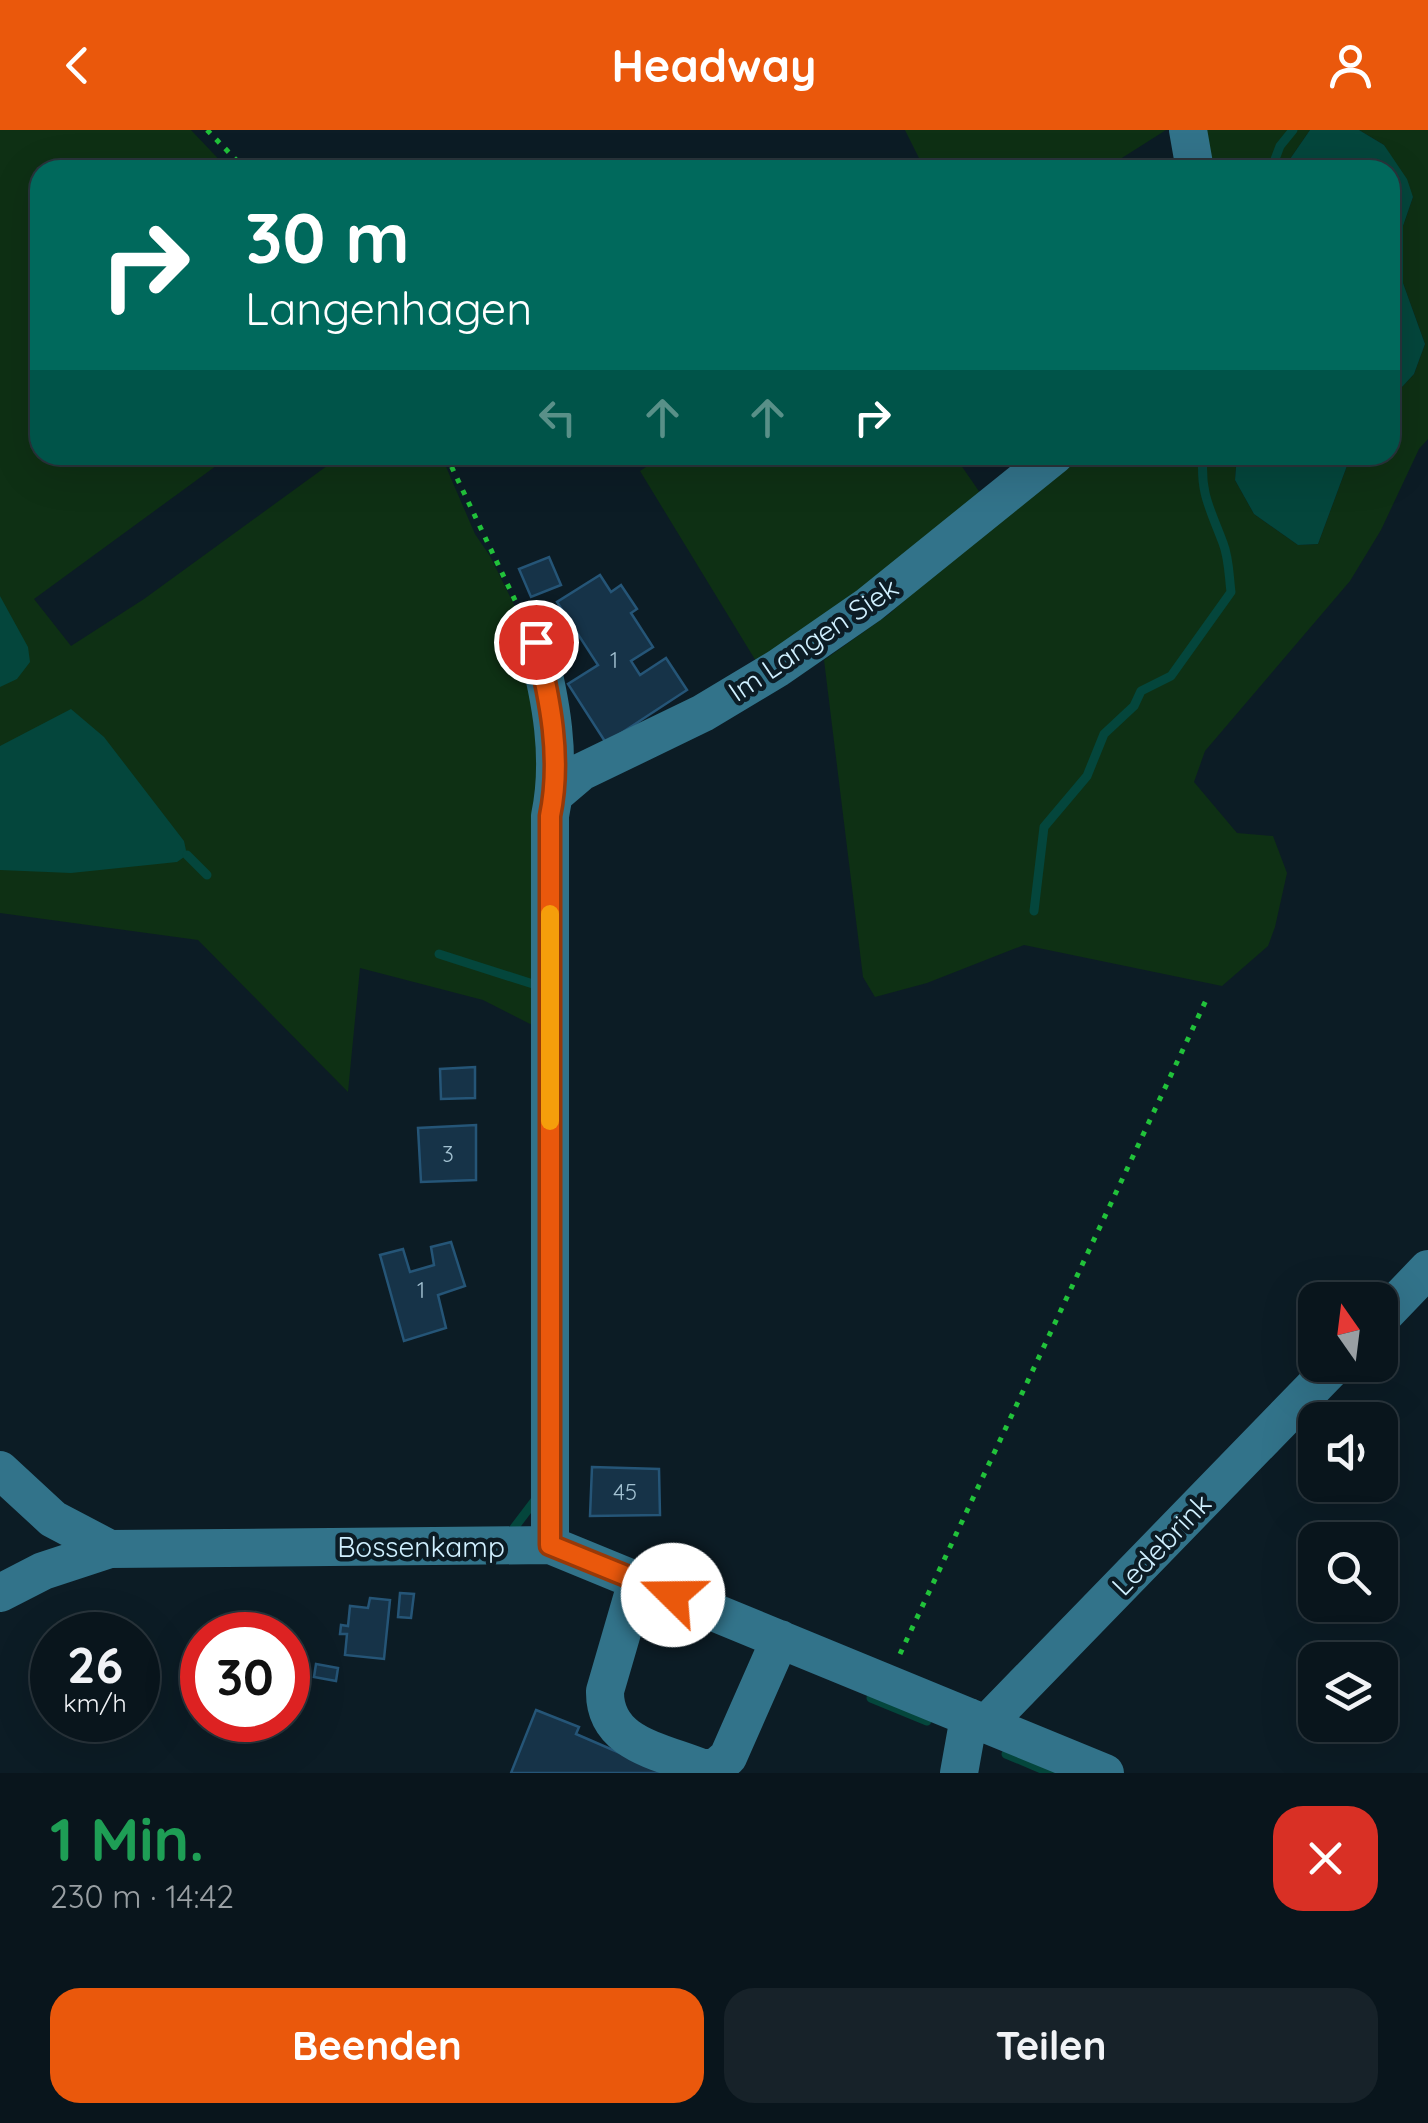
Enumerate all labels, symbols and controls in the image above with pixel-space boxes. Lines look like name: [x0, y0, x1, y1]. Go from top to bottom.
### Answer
text: Headway: [611, 37, 817, 93]
icon: back: [50, 38, 105, 93]
icon: person: [1323, 38, 1378, 93]
text: 30 m: [245, 193, 410, 281]
icon: right: [80, 200, 210, 330]
text: Langenhagen: [245, 280, 532, 336]
icon: left: [530, 390, 585, 445]
icon: ahead: [635, 390, 690, 445]
icon: ahead: [740, 390, 795, 445]
icon: right: [845, 390, 900, 445]
street label: Im Langen Siek: [721, 569, 905, 709]
pin: [494, 600, 579, 685]
icon: arrive: [509, 615, 564, 670]
house number: 1: [610, 646, 618, 674]
house number: 3: [442, 1140, 454, 1168]
house number: 1: [417, 1276, 425, 1304]
north arrow: [1298, 1282, 1398, 1382]
map controls: [1298, 1282, 1398, 1742]
button: sound: [1298, 1402, 1398, 1502]
house number: 45: [613, 1478, 637, 1506]
street label: Ledebrink: [1104, 1486, 1218, 1602]
button: search: [1298, 1522, 1398, 1622]
street label: Bossenkamp: [337, 1529, 505, 1564]
position arrow: [621, 1543, 725, 1647]
speed limit sign: 30: [180, 1612, 310, 1742]
text: 26: [67, 1633, 123, 1696]
button: layers: [1298, 1642, 1398, 1742]
text: km/h: [63, 1687, 127, 1718]
text: 1 Min.: [50, 1801, 204, 1876]
button: close: [1273, 1806, 1378, 1911]
text: 230 m · 14:42: [50, 1876, 234, 1916]
button: Beenden: [50, 1988, 704, 2103]
button: Teilen: [724, 1988, 1378, 2103]

